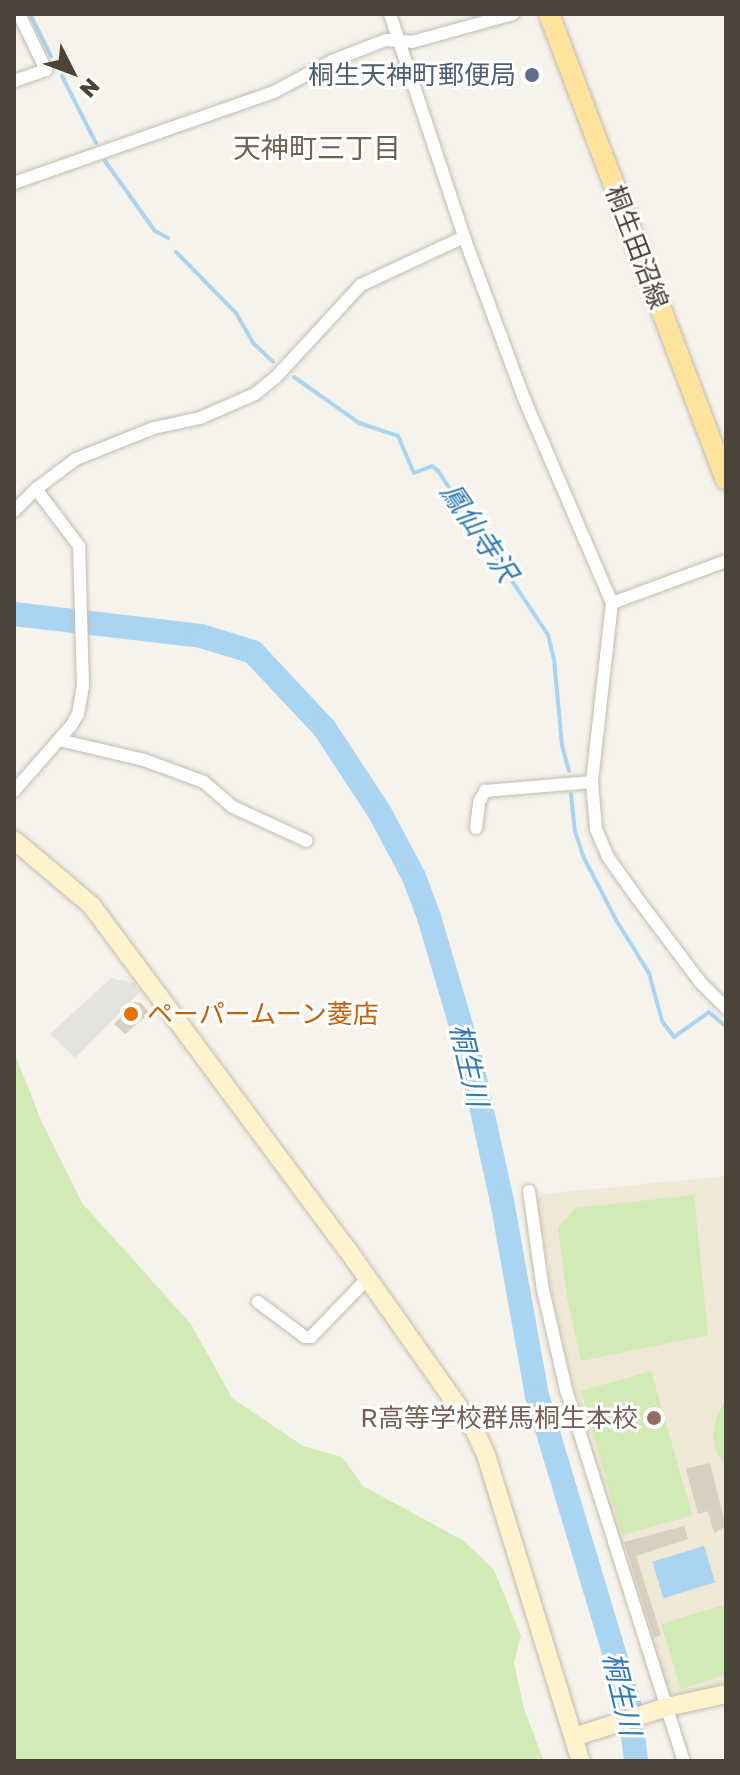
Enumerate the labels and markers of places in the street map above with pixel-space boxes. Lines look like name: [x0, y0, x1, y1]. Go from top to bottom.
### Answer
place label: 桐生天神町郵便局: [308, 59, 516, 91]
marker: 桐生天神町郵便局: [523, 66, 541, 84]
place label: ペーパームーン菱店: [147, 998, 381, 1030]
marker: ペーパームーン菱店: [122, 1005, 140, 1023]
place label: R高等学校群馬桐生本校: [360, 1402, 638, 1434]
marker: R高等学校群馬桐生本校: [645, 1409, 663, 1427]

